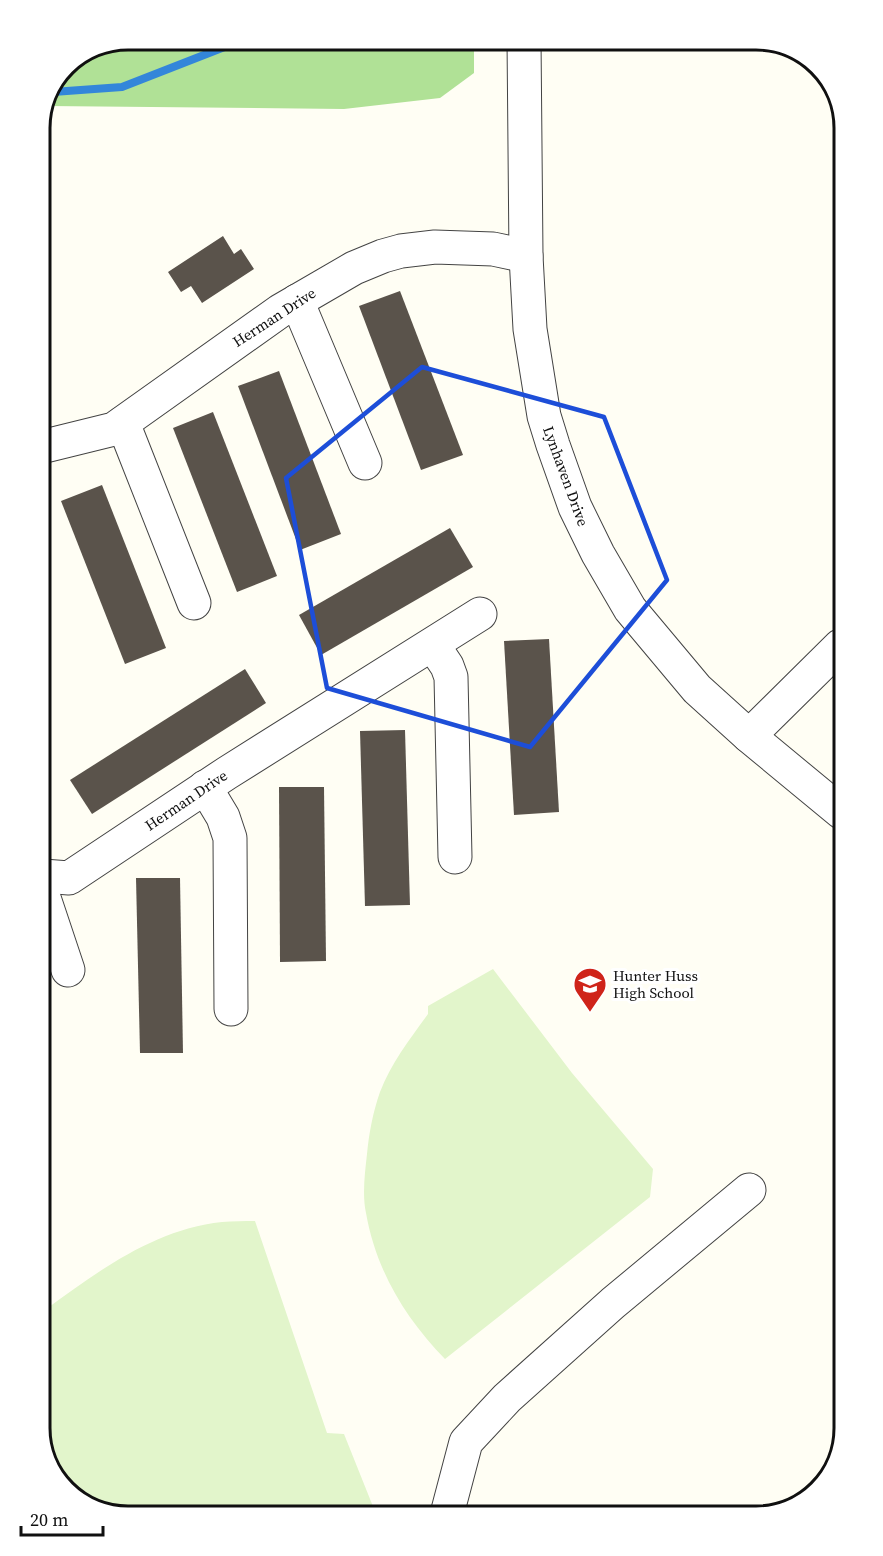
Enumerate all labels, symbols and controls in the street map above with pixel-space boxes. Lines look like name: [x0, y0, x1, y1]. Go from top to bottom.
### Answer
street label: Herman Drive: [228, 282, 320, 352]
street label: Lynhaven Drive: [538, 423, 594, 529]
street label: Herman Drive: [141, 764, 232, 835]
place label: Hunter Huss High School: [613, 965, 698, 1003]
school or university icon: Hunter Huss High School: [572, 966, 608, 1013]
scale bar: [21, 1499, 104, 1537]
text: 20 m: [30, 1507, 68, 1532]

